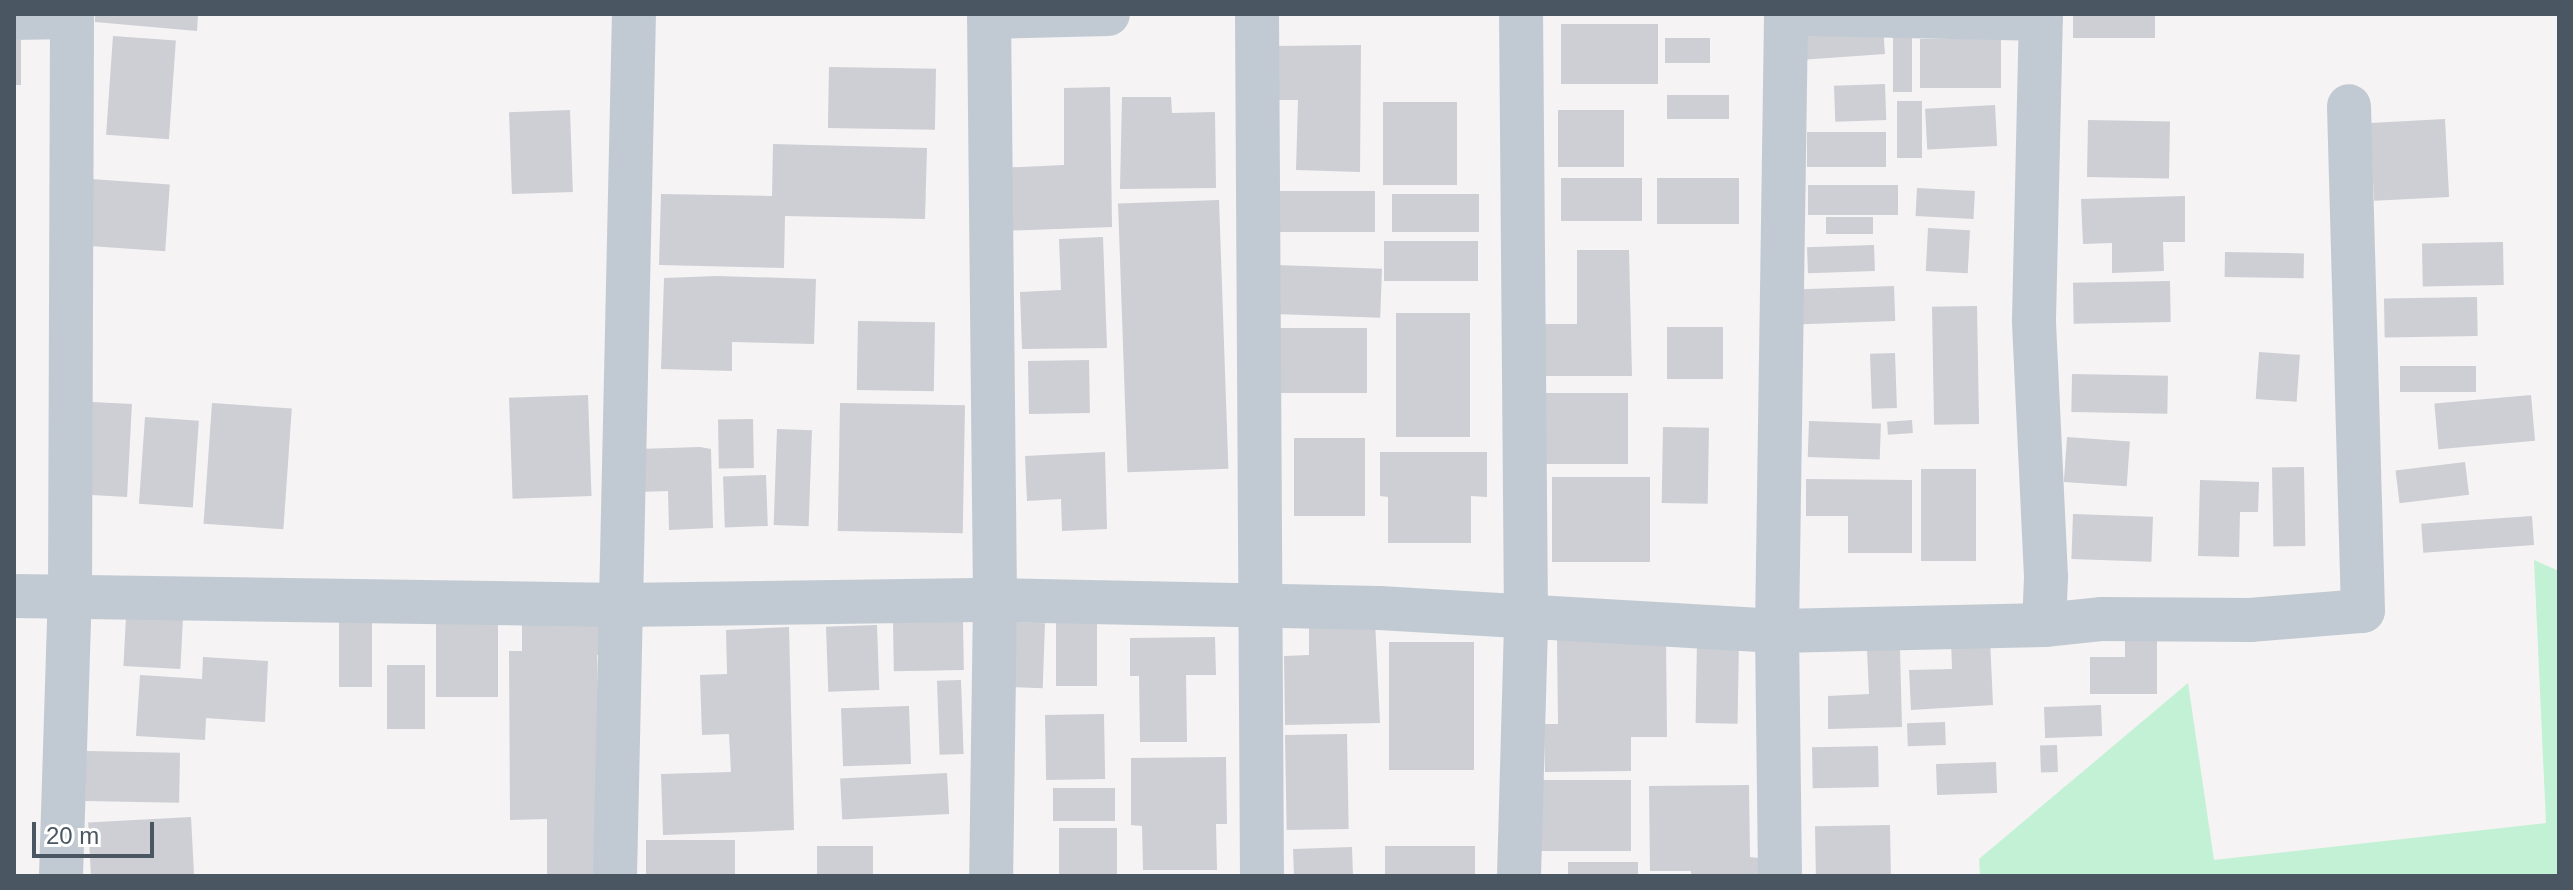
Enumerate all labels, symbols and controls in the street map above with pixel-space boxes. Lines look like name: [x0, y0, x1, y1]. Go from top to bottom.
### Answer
scale bar: [36, 806, 158, 856]
text: 20 m: [46, 822, 99, 849]

